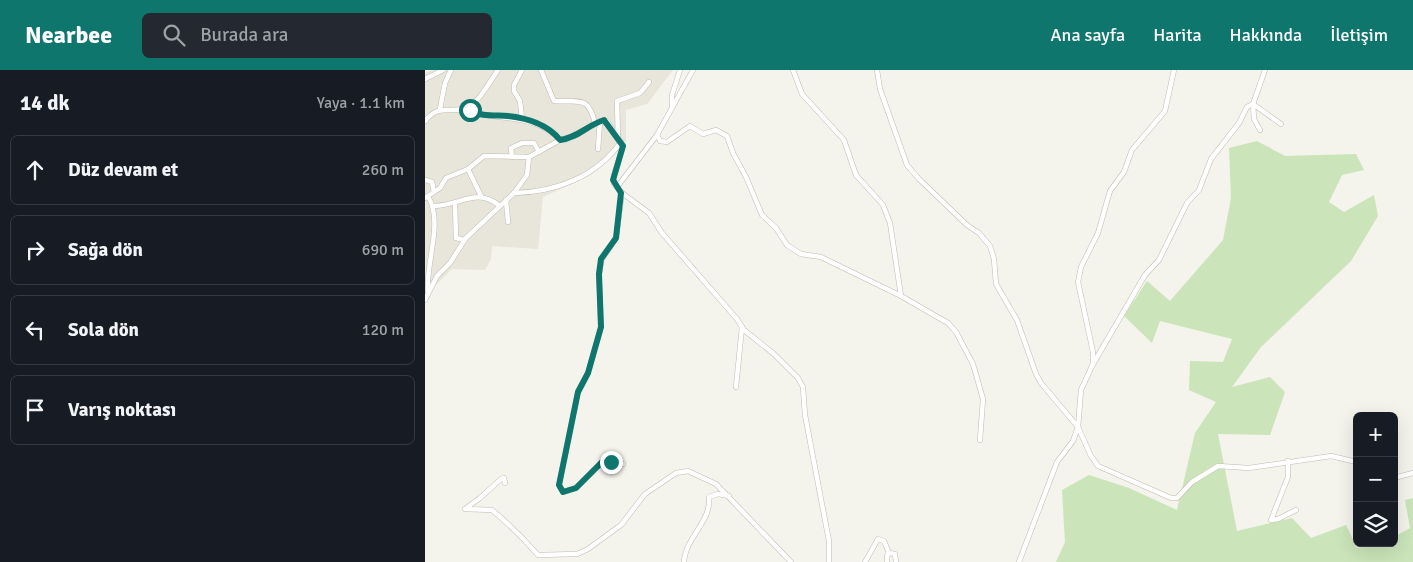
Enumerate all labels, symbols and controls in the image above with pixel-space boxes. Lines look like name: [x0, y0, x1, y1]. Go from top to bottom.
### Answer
search box: [142, 13, 492, 58]
text: Nearbee: [25, 20, 112, 50]
icon: search: [160, 21, 188, 49]
text: Burada ara: [200, 23, 288, 47]
text: Ana sayfa: [1051, 24, 1125, 46]
text: Harita: [1153, 24, 1202, 46]
text: Hakkında: [1230, 24, 1302, 46]
text: İletişim: [1330, 24, 1388, 46]
text: 14 dk: [20, 90, 70, 116]
text: Yaya · 1.1 km: [317, 93, 405, 113]
route start: [459, 99, 482, 122]
icon: ahead: [21, 156, 49, 184]
text: Düz devam et: [68, 158, 178, 182]
text: 260 m: [362, 160, 404, 180]
icon: right: [21, 236, 49, 264]
text: Sağa dön: [68, 238, 143, 262]
text: 690 m: [362, 240, 404, 260]
icon: left: [21, 316, 49, 344]
text: Sola dön: [68, 318, 139, 342]
text: 120 m: [362, 320, 404, 340]
icon: arrive: [21, 396, 49, 424]
text: Varış noktası: [68, 398, 176, 422]
map controls: [1353, 412, 1398, 547]
button: +: [1353, 412, 1398, 457]
route end: [600, 451, 623, 474]
button: −: [1353, 457, 1398, 502]
button: layers: [1353, 502, 1398, 547]

